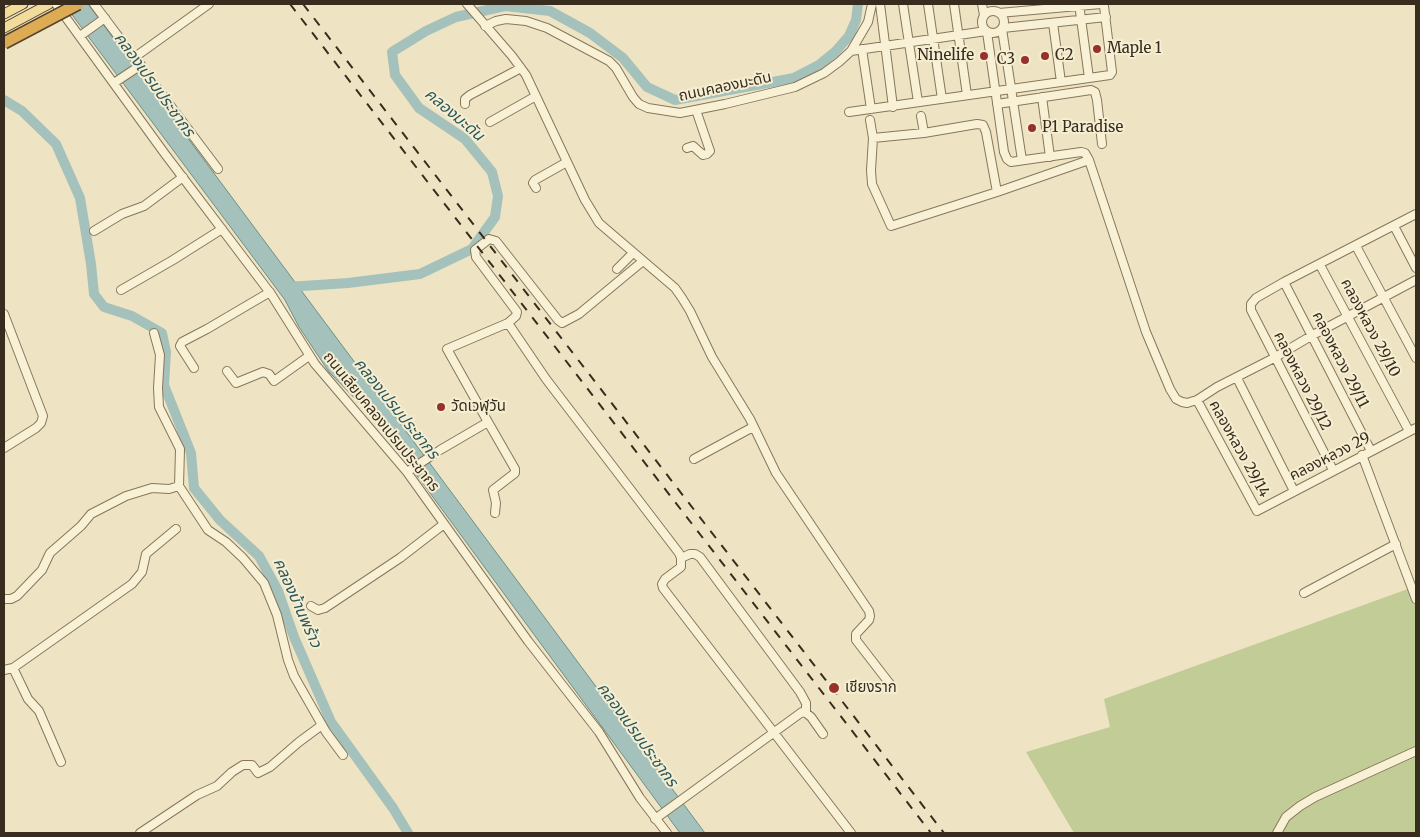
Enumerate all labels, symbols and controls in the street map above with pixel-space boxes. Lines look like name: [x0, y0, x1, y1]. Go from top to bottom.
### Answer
water label: คลองเปรมประชากร: [110, 29, 198, 141]
place label: Maple 1: [1107, 40, 1162, 58]
marker: Maple 1: [1091, 43, 1103, 55]
place label: Ninelife: [917, 47, 974, 65]
place label: C2: [1055, 47, 1074, 65]
marker: Ninelife: [978, 50, 990, 62]
marker: C2: [1039, 50, 1051, 62]
place label: C3: [997, 51, 1015, 69]
marker: C3: [1019, 54, 1031, 66]
street label: ถนนคลองมะดัน: [677, 68, 773, 106]
water label: คลองมะดัน: [420, 85, 488, 145]
place label: P1 Paradise: [1042, 119, 1123, 137]
marker: P1 Paradise: [1026, 122, 1038, 134]
street label: คลองหลวง 29/10: [1337, 276, 1403, 380]
street label: คลองหลวง 29/11: [1308, 309, 1372, 411]
street label: คลองหลวง 29/12: [1269, 329, 1335, 433]
street label: ถนนเลียบคลองเปรมประชากร: [319, 348, 443, 496]
water label: คลองเปรมประชากร: [349, 355, 443, 463]
street label: คลองหลวง 29/14: [1205, 397, 1273, 501]
place label: วัดเวฬุวัน: [451, 398, 506, 416]
marker: วัดเวฬุวัน: [435, 401, 447, 413]
street label: คลองหลวง 29: [1287, 429, 1373, 485]
water label: คลองบ้านพร้าว: [269, 555, 325, 651]
water label: คลองเปรมประชากร: [593, 679, 681, 791]
place label: เชียงราก: [845, 679, 897, 697]
marker: เชียงราก: [827, 681, 841, 695]

